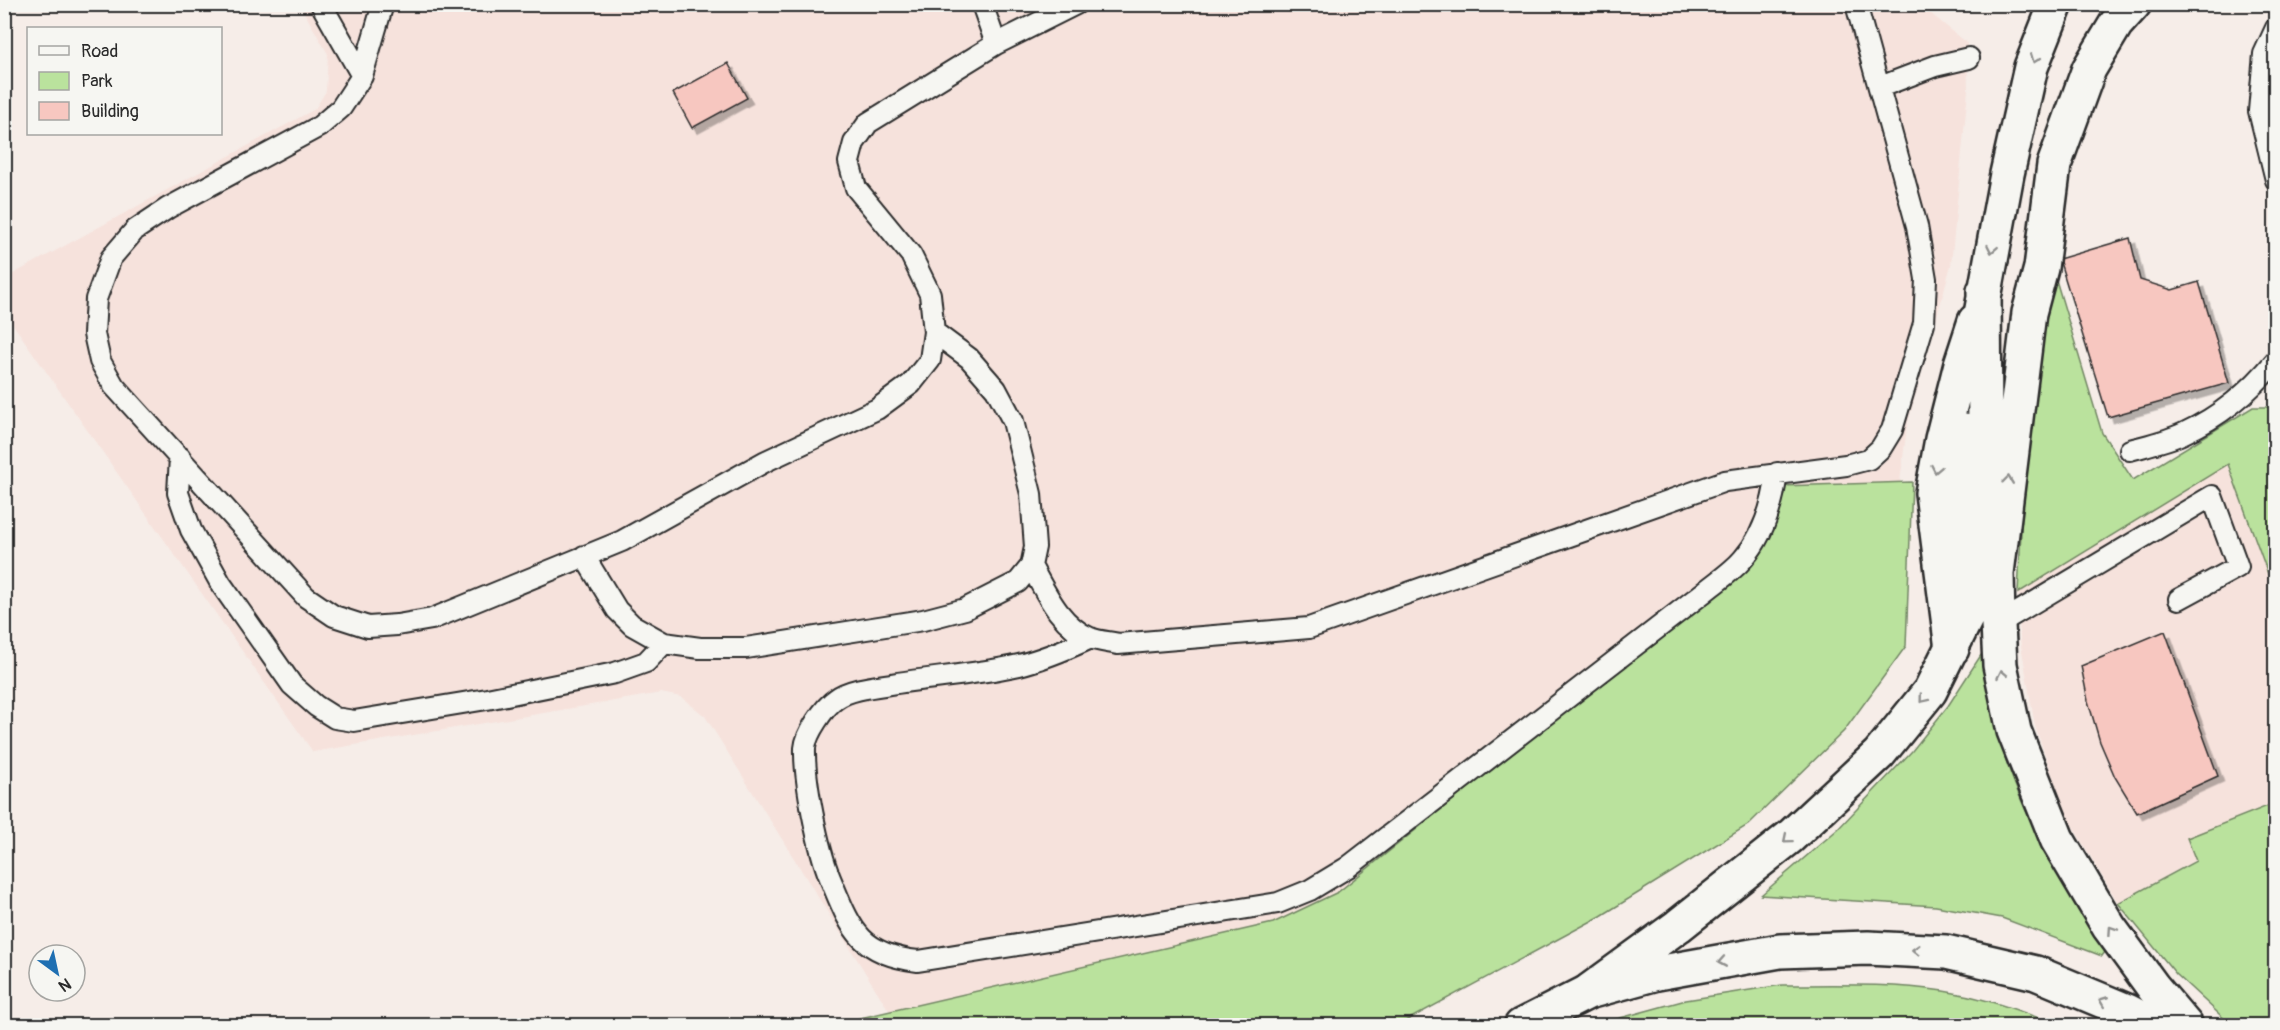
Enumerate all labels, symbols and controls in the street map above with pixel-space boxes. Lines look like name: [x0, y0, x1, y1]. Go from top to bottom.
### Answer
legend: [27, 27, 222, 135]
text: Road: [81, 40, 118, 63]
one-way arrow: [2029, 53, 2042, 64]
text: Park: [81, 70, 113, 93]
text: Building: [81, 100, 139, 123]
one-way arrow: [1986, 244, 1999, 254]
one-way arrow: [1930, 464, 1943, 474]
one-way arrow: [2002, 475, 2014, 484]
one-way arrow: [1996, 669, 2009, 679]
one-way arrow: [1919, 693, 1930, 704]
one-way arrow: [1783, 832, 1794, 843]
one-way arrow: [2107, 926, 2119, 936]
north arrow: [27, 943, 87, 1003]
one-way arrow: [1912, 944, 1921, 957]
one-way arrow: [1718, 955, 1727, 967]
text: N: [54, 973, 75, 996]
one-way arrow: [2098, 996, 2109, 1008]

